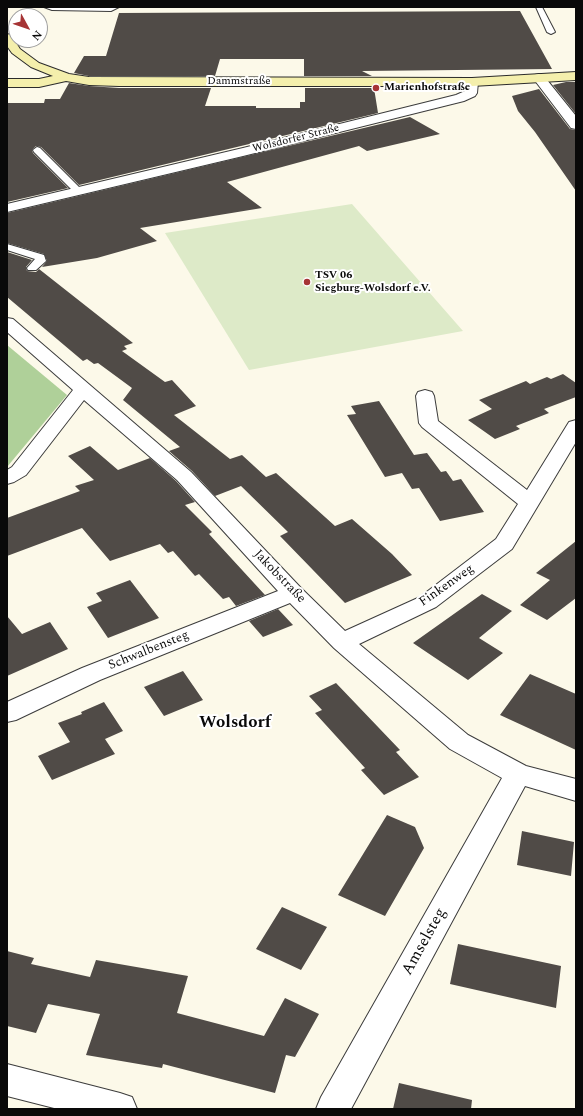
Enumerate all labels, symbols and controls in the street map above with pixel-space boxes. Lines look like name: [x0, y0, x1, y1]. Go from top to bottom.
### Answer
north arrow: [8, 8, 48, 48]
text: N: [27, 26, 46, 44]
street label: Dammstraße: [207, 75, 271, 89]
place label: Marienhofstraße: [384, 81, 470, 95]
marker: Marienhofstraße: [371, 83, 381, 93]
street label: Wolsdorfer Straße: [251, 122, 341, 156]
place label: TSV 06 Siegburg-Wolsdorf e.V.: [315, 269, 431, 295]
marker: TSV 06 Siegburg-Wolsdorf e.V.: [302, 277, 312, 287]
street label: Jakobstraße: [250, 547, 308, 607]
street label: Finkenweg: [417, 561, 477, 611]
street label: Schwalbensteg: [106, 628, 192, 674]
district label: Wolsdorf: [199, 714, 271, 734]
street label: Amselsteg: [399, 905, 451, 979]

